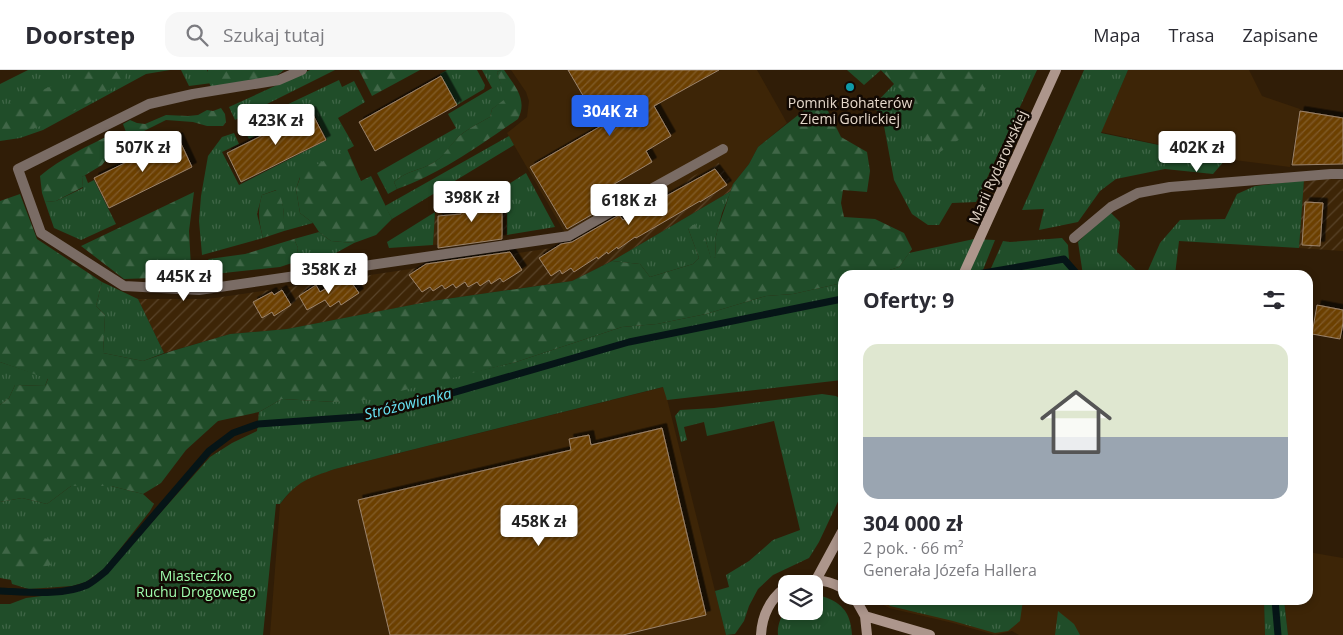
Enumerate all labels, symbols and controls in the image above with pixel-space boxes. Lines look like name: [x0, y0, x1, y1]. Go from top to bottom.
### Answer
search box: [165, 12, 515, 57]
text: Doorstep: [25, 18, 135, 51]
icon: search: [183, 21, 211, 49]
text: Szukaj tutaj: [223, 22, 325, 48]
text: Mapa: [1093, 23, 1141, 47]
text: Trasa: [1169, 23, 1214, 47]
text: Zapisane: [1242, 23, 1318, 47]
marker: Pomnik Bohaterów Ziemi Gorlickiej: [844, 81, 856, 93]
place label: Pomnik Bohaterów Ziemi Gorlickiej: [788, 93, 912, 128]
pin: 304K zł: [564, 94, 656, 137]
text: 304K zł: [583, 100, 637, 122]
pin: 423K zł: [230, 104, 322, 146]
street label: Marii Rydarowskiej: [964, 107, 1031, 227]
text: 423K zł: [249, 109, 303, 131]
pin: 507K zł: [97, 131, 189, 173]
pin: 402K zł: [1151, 131, 1243, 173]
text: 507K zł: [116, 136, 170, 158]
text: 402K zł: [1170, 136, 1224, 158]
pin: 398K zł: [426, 180, 518, 223]
pin: 618K zł: [583, 184, 675, 226]
text: 398K zł: [445, 186, 499, 208]
text: 618K zł: [602, 189, 656, 211]
pin: 358K zł: [283, 252, 375, 295]
text: 358K zł: [302, 258, 356, 280]
pin: 445K zł: [138, 260, 230, 302]
text: 445K zł: [157, 265, 211, 287]
text: Oferty: 9: [863, 286, 954, 314]
icon: filters: [1260, 286, 1288, 314]
icon: home: [1031, 377, 1121, 467]
water label: Stróżowianka: [362, 382, 454, 424]
pin: 458K zł: [493, 504, 585, 547]
text: 304 000 zł: [863, 509, 963, 537]
text: 458K zł: [512, 510, 566, 532]
text: 2 pok. · 66 m²: [863, 537, 964, 559]
text: Generała Józefa Hallera: [863, 559, 1037, 581]
park label: Miasteczko Ruchu Drogowego: [136, 566, 256, 601]
map controls: [778, 575, 823, 620]
button: layers: [778, 575, 823, 620]

